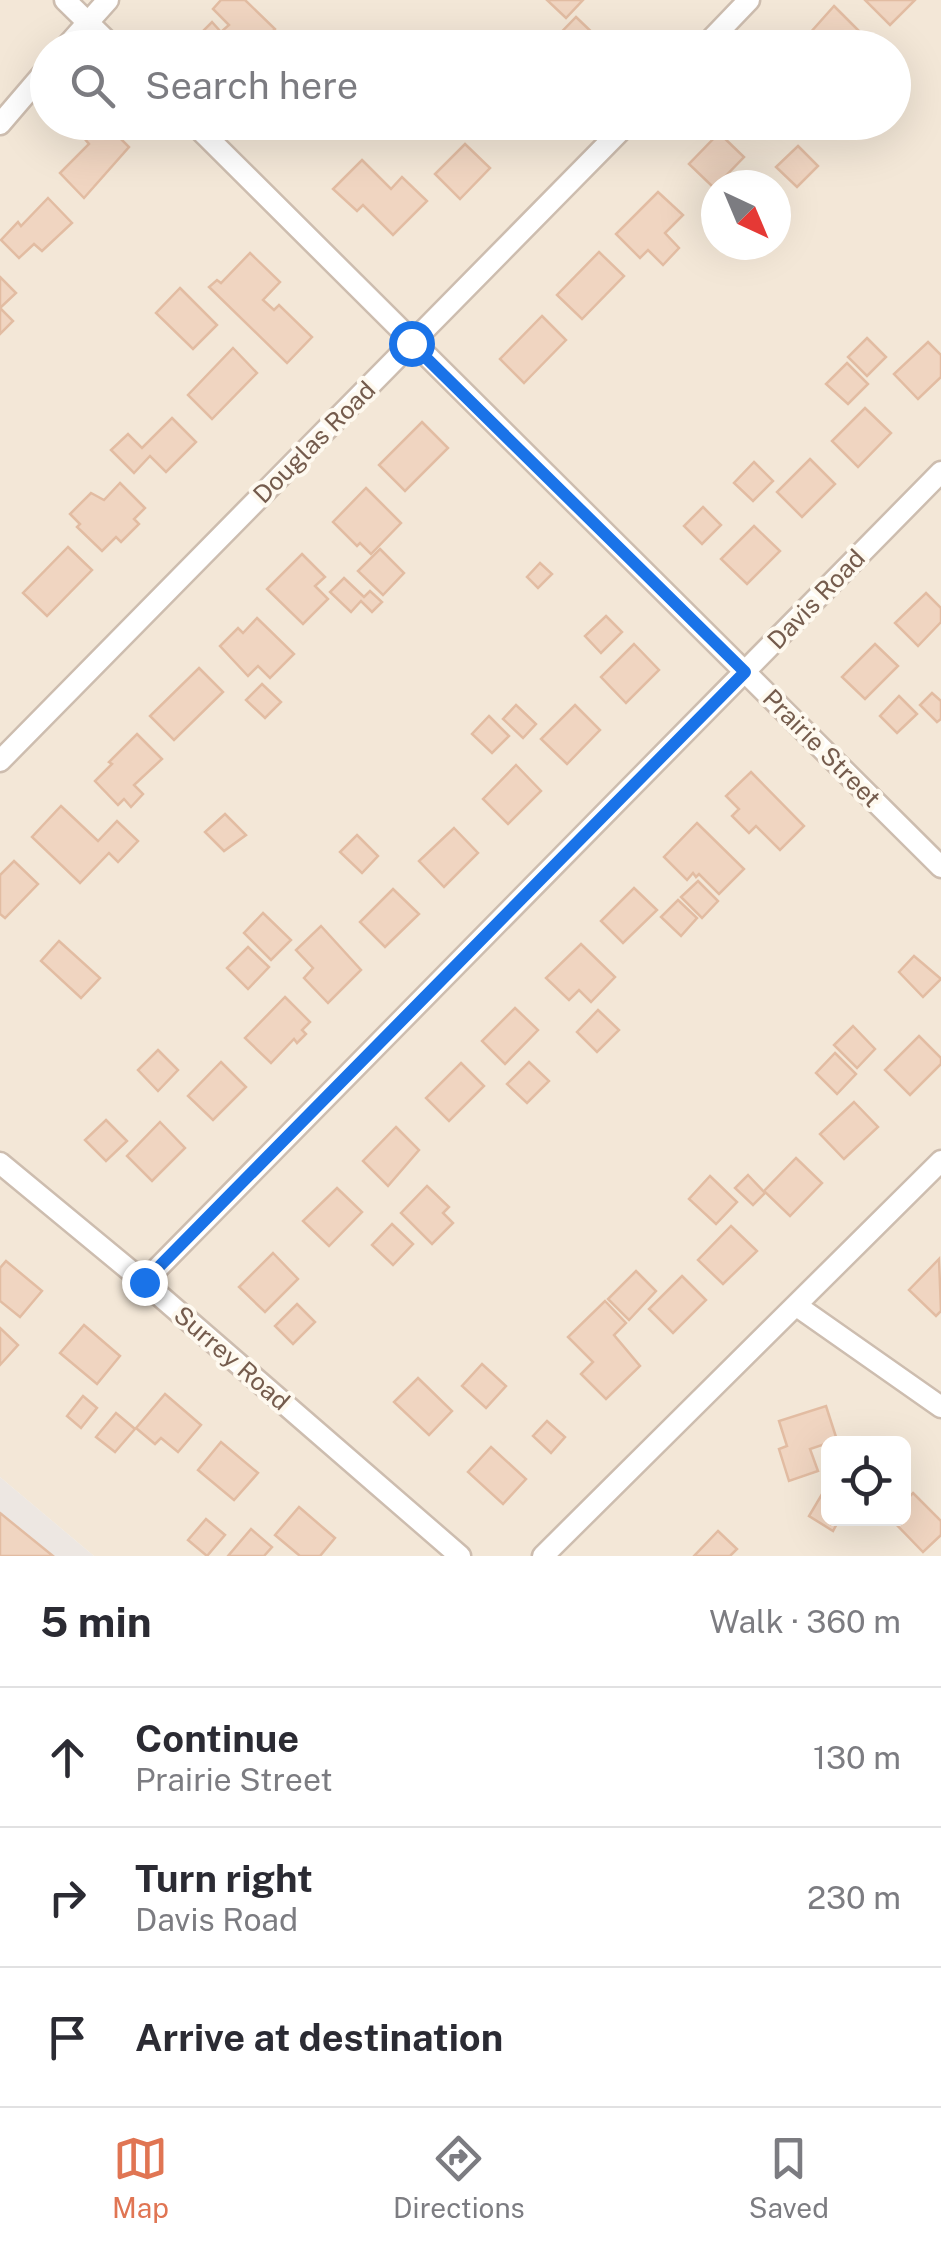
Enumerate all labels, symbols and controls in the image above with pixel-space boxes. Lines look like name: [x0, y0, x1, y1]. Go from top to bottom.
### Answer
search box: [30, 30, 911, 140]
icon: search: [65, 58, 120, 113]
text: Search here: [145, 63, 358, 108]
north arrow: [701, 170, 791, 260]
route start: [389, 321, 435, 367]
street label: Douglas Road: [247, 375, 381, 509]
street label: Davis Road: [761, 543, 871, 655]
street label: Prairie Street: [757, 683, 887, 813]
route end: [122, 1260, 168, 1306]
street label: Surrey Road: [168, 1300, 296, 1416]
map controls: [821, 1436, 911, 1526]
button: locate: [821, 1436, 911, 1526]
text: 5 min: [40, 1597, 152, 1646]
text: Walk · 360 m: [709, 1603, 901, 1640]
text: Continue: [135, 1716, 299, 1761]
icon: ahead: [40, 1730, 95, 1785]
text: 130 m: [813, 1739, 901, 1776]
text: Prairie Street: [135, 1761, 333, 1798]
text: Turn right: [135, 1856, 313, 1901]
icon: right: [40, 1870, 95, 1925]
text: 230 m: [807, 1879, 901, 1916]
text: Davis Road: [135, 1901, 298, 1938]
icon: arrive: [40, 2010, 95, 2065]
text: Arrive at destination: [135, 2015, 503, 2060]
tab: Map: [112, 2131, 169, 2224]
tab: Directions: [393, 2131, 525, 2224]
tab: Saved: [749, 2131, 829, 2224]

